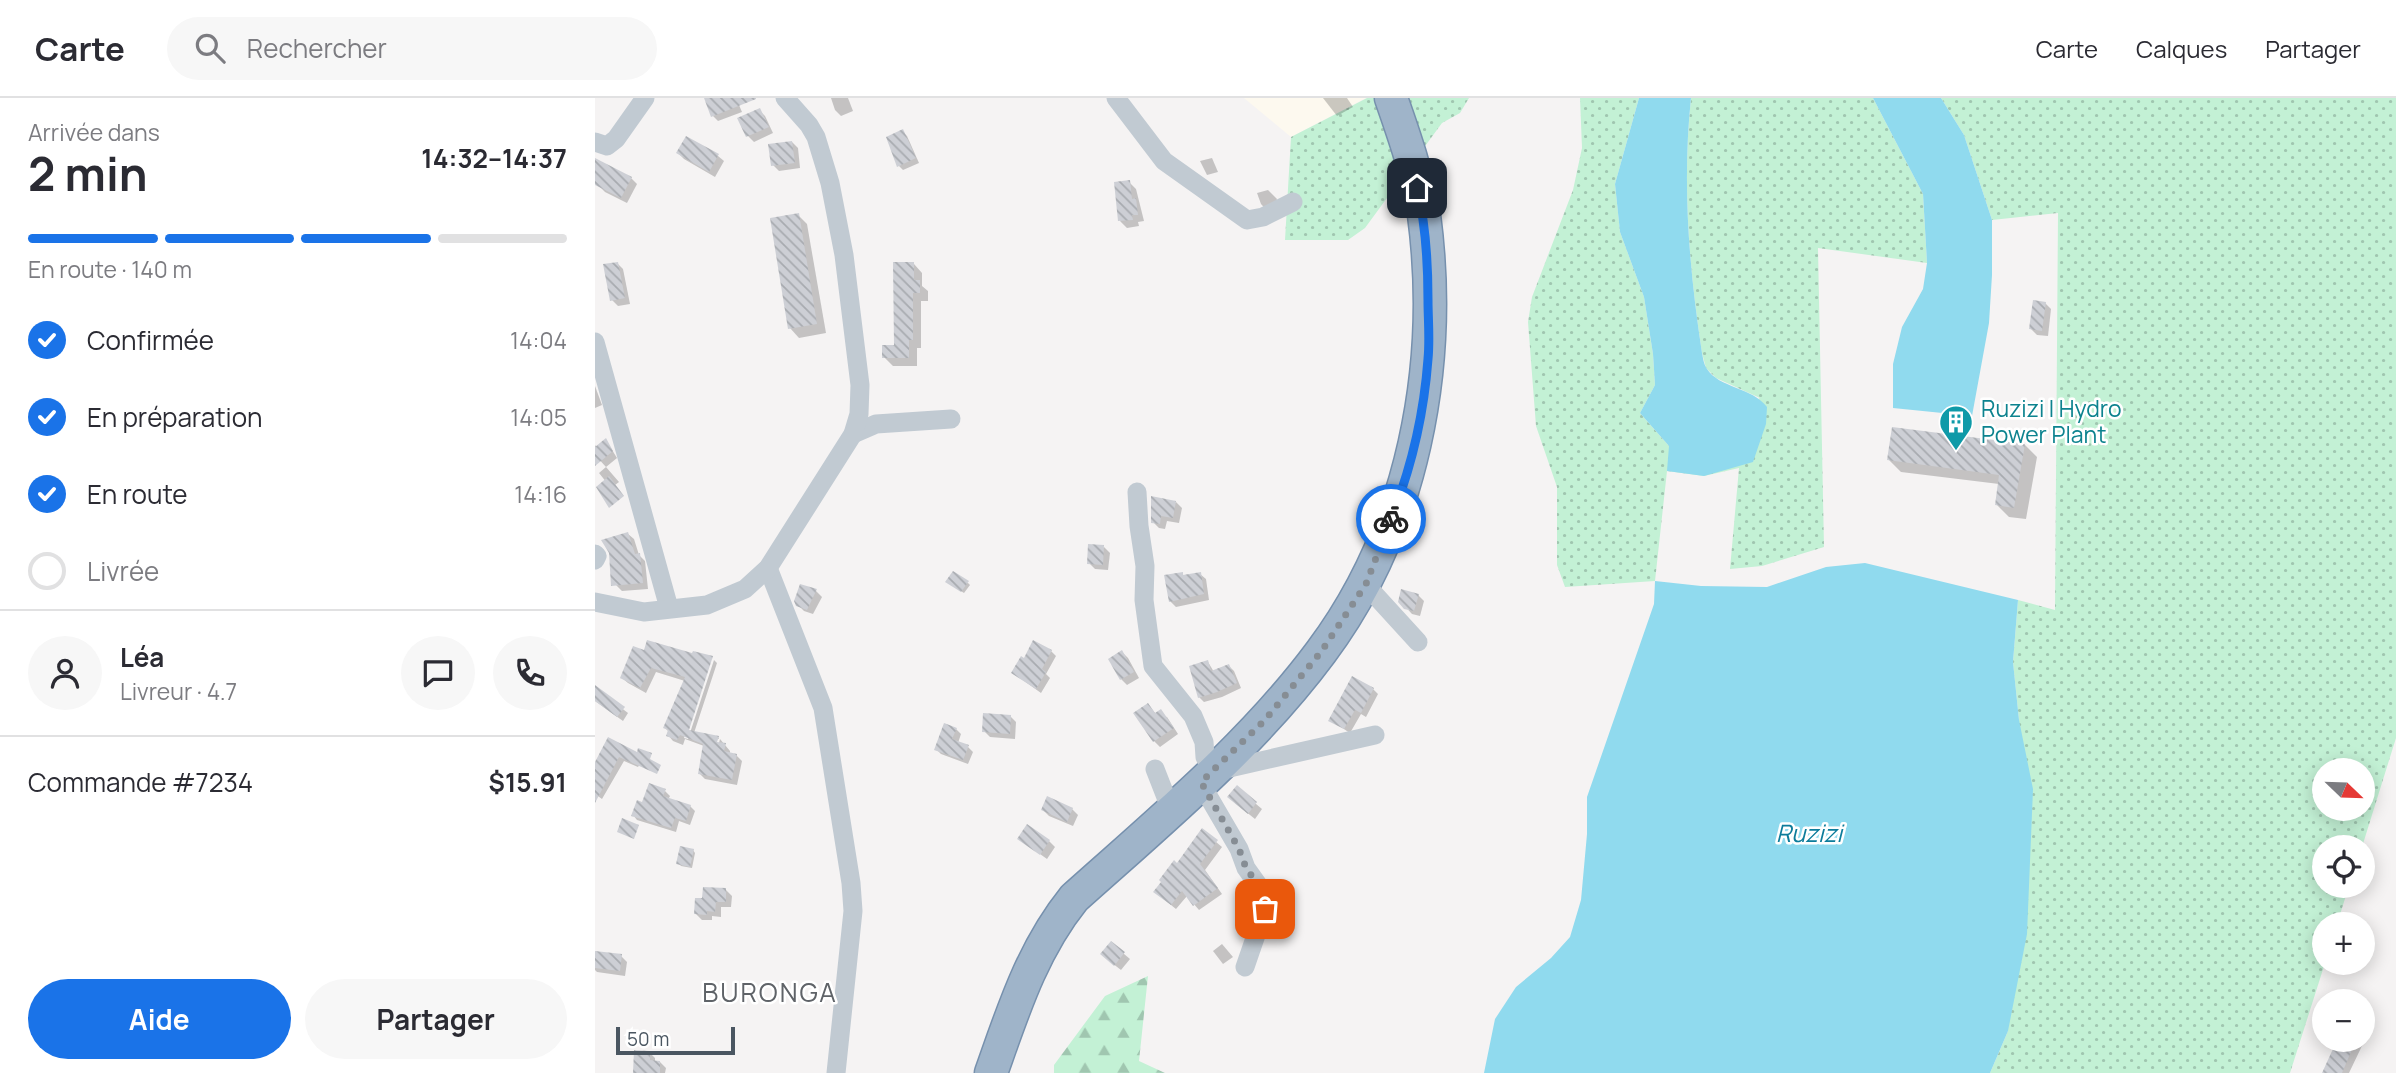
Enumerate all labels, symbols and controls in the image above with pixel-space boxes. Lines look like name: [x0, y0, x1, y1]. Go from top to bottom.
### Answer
search box: [167, 17, 657, 80]
text: Carte: [35, 26, 125, 71]
icon: search: [191, 29, 229, 67]
text: Rechercher: [247, 30, 387, 66]
text: Carte: [2036, 32, 2098, 65]
text: Calques: [2136, 32, 2227, 65]
text: Partager: [2265, 32, 2361, 65]
text: Arrivée dans: [28, 116, 160, 148]
text: 14:32–14:37: [421, 140, 567, 176]
text: 2 min: [28, 142, 148, 205]
pin: [1387, 158, 1447, 218]
icon: home: [1398, 169, 1436, 207]
text: En route · 140 m: [28, 253, 192, 285]
icon: check: [28, 321, 66, 359]
text: Confirmée: [87, 322, 214, 358]
text: 14:04: [510, 324, 567, 356]
place label: Ruzizi I Hydro Power Plant: [1981, 392, 2122, 450]
icon: check: [28, 398, 66, 436]
text: En préparation: [87, 399, 262, 435]
text: 14:05: [510, 401, 567, 433]
building icon: Ruzizi I Hydro Power Plant: [1937, 403, 1975, 452]
icon: check: [28, 475, 66, 513]
text: En route: [87, 476, 188, 512]
text: 14:16: [514, 478, 567, 510]
courier: [1356, 484, 1426, 554]
icon: bike: [1372, 500, 1410, 538]
text: Livrée: [87, 553, 159, 589]
button: person: [28, 636, 102, 710]
button: chat: [401, 636, 475, 710]
button: phone: [493, 636, 567, 710]
text: Léa: [120, 639, 164, 675]
text: Livreur · 4.7: [120, 675, 237, 707]
north arrow: [2312, 758, 2375, 821]
map controls: [2312, 758, 2375, 1052]
text: Commande #7234: [28, 764, 253, 800]
text: $15.91: [489, 764, 567, 800]
water label: Ruzizi: [1776, 816, 1845, 849]
button: locate: [2312, 835, 2375, 898]
pin: [1235, 879, 1295, 939]
icon: bag: [1246, 890, 1284, 928]
button: +: [2312, 912, 2375, 975]
district label: BURONGA: [702, 974, 838, 1010]
button: Aide: [28, 979, 291, 1059]
button: Partager: [305, 979, 567, 1059]
button: −: [2312, 989, 2375, 1052]
scale bar: [616, 1024, 735, 1056]
text: 50 m: [627, 1026, 669, 1052]

